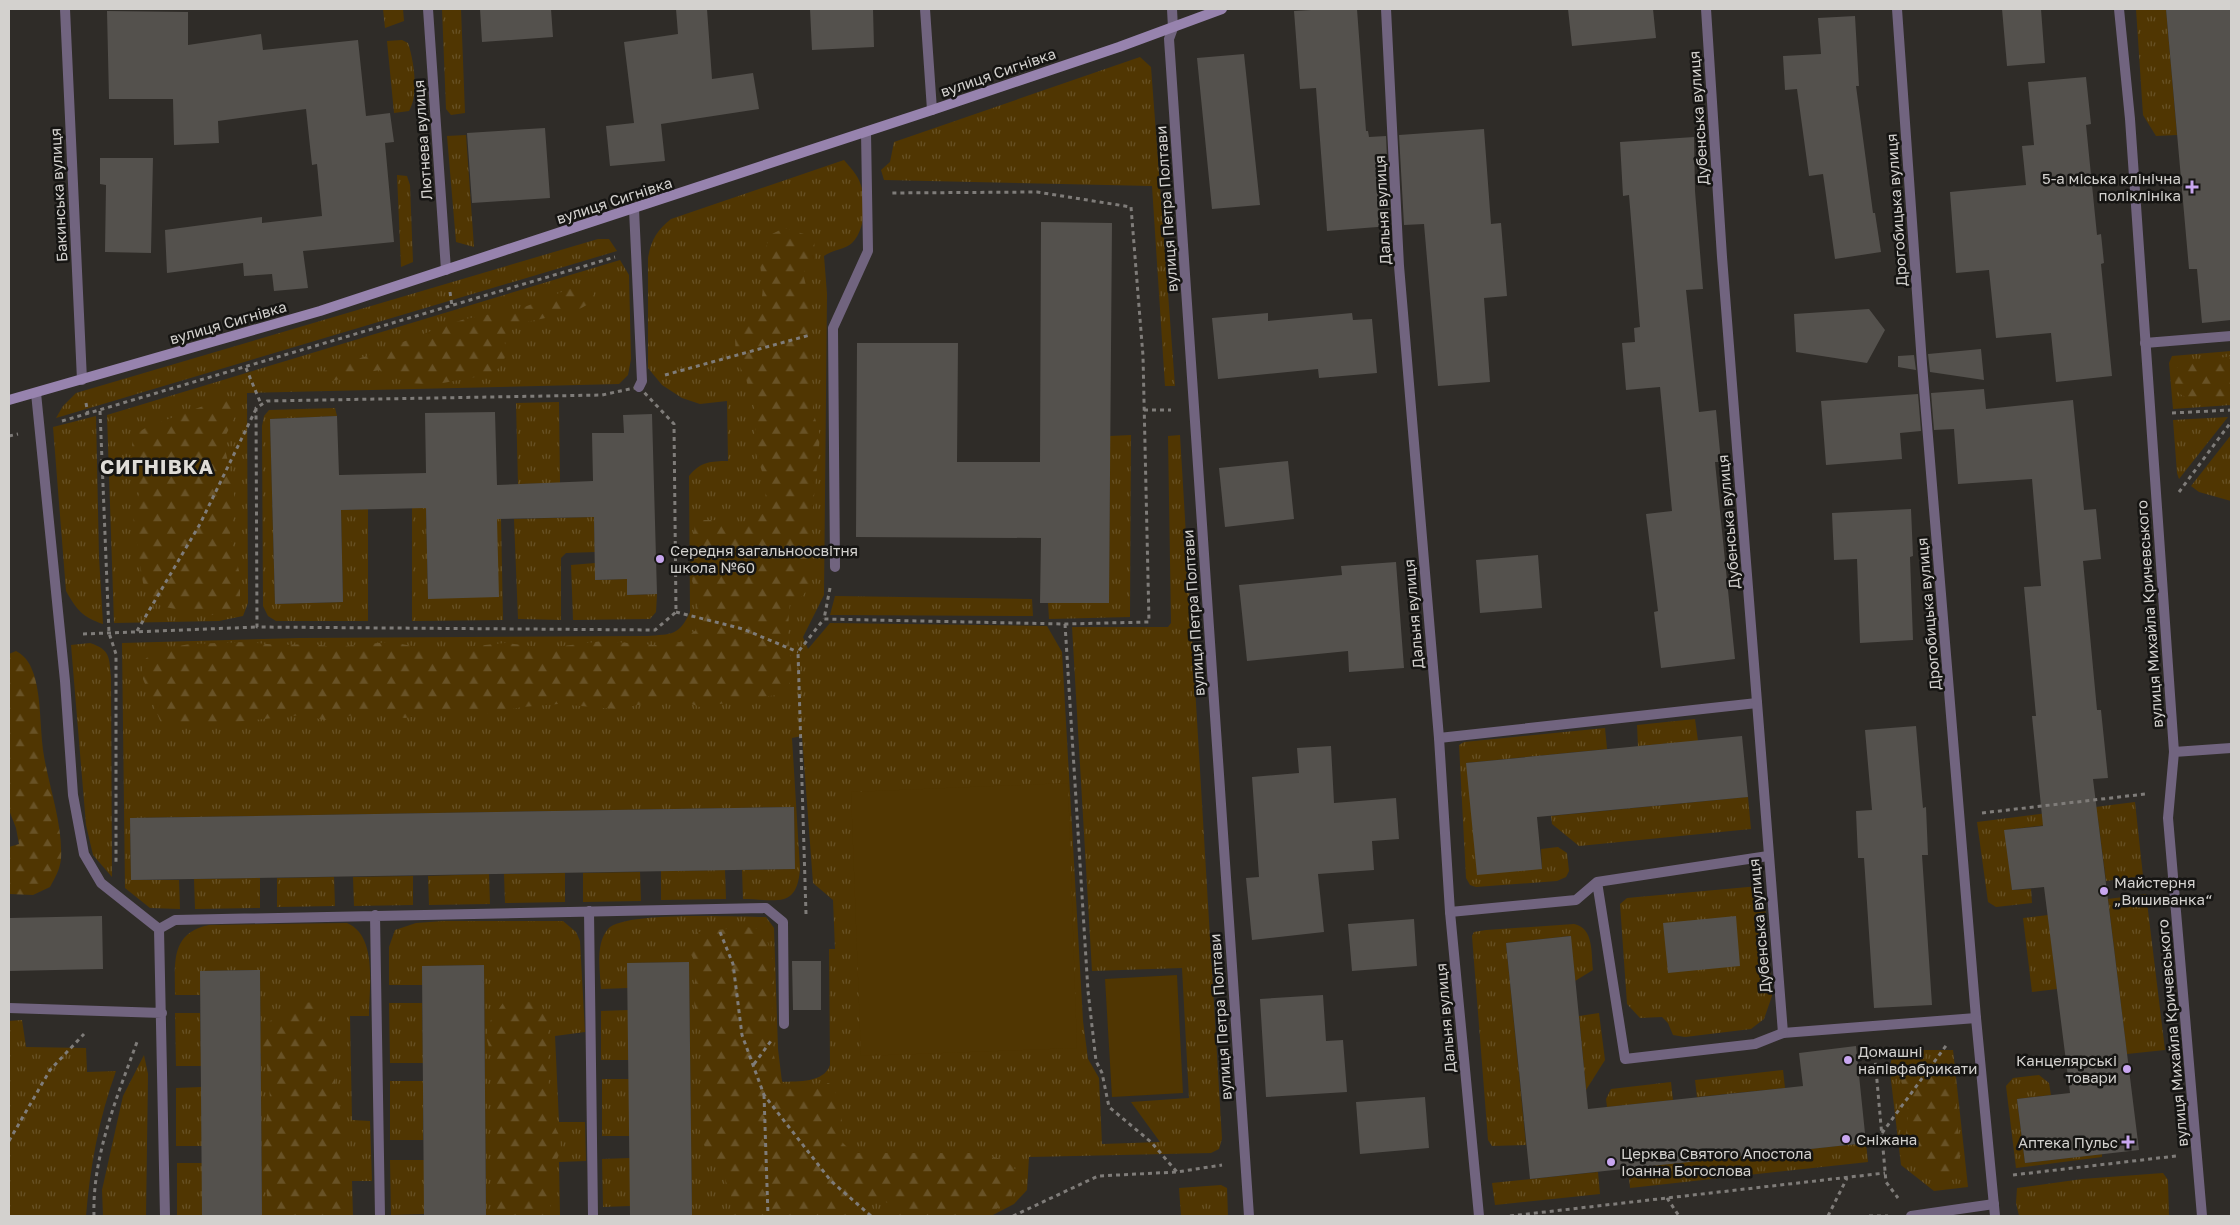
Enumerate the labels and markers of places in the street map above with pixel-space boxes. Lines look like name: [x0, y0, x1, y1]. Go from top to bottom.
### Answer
place label: 5-а міська клінічна поліклініка: [2042, 169, 2181, 204]
marker: 5-а міська клінічна поліклініка: [2185, 180, 2199, 194]
place label: Середня загальноосвітня школа №60: [670, 541, 858, 576]
marker: Середня загальноосвітня школа №60: [654, 553, 666, 565]
place label: Майстерня „Вишиванка“: [2114, 873, 2212, 908]
marker: Майстерня „Вишиванка“: [2098, 885, 2110, 897]
place label: Домашні напівфабрикати: [1858, 1042, 1977, 1077]
place label: Канцелярські товари: [2016, 1051, 2117, 1086]
marker: Домашні напівфабрикати: [1842, 1054, 1854, 1066]
marker: Канцелярські товари: [2121, 1063, 2133, 1075]
place label: Сніжана: [1856, 1130, 1917, 1148]
marker: Сніжана: [1840, 1133, 1852, 1145]
place label: Аптека Пульс: [2018, 1133, 2118, 1151]
marker: Аптека Пульс: [2122, 1136, 2134, 1148]
place label: Церква Святого Апостола Іоанна Богослова: [1621, 1144, 1812, 1179]
marker: Церква Святого Апостола Іоанна Богослова: [1605, 1156, 1617, 1168]

